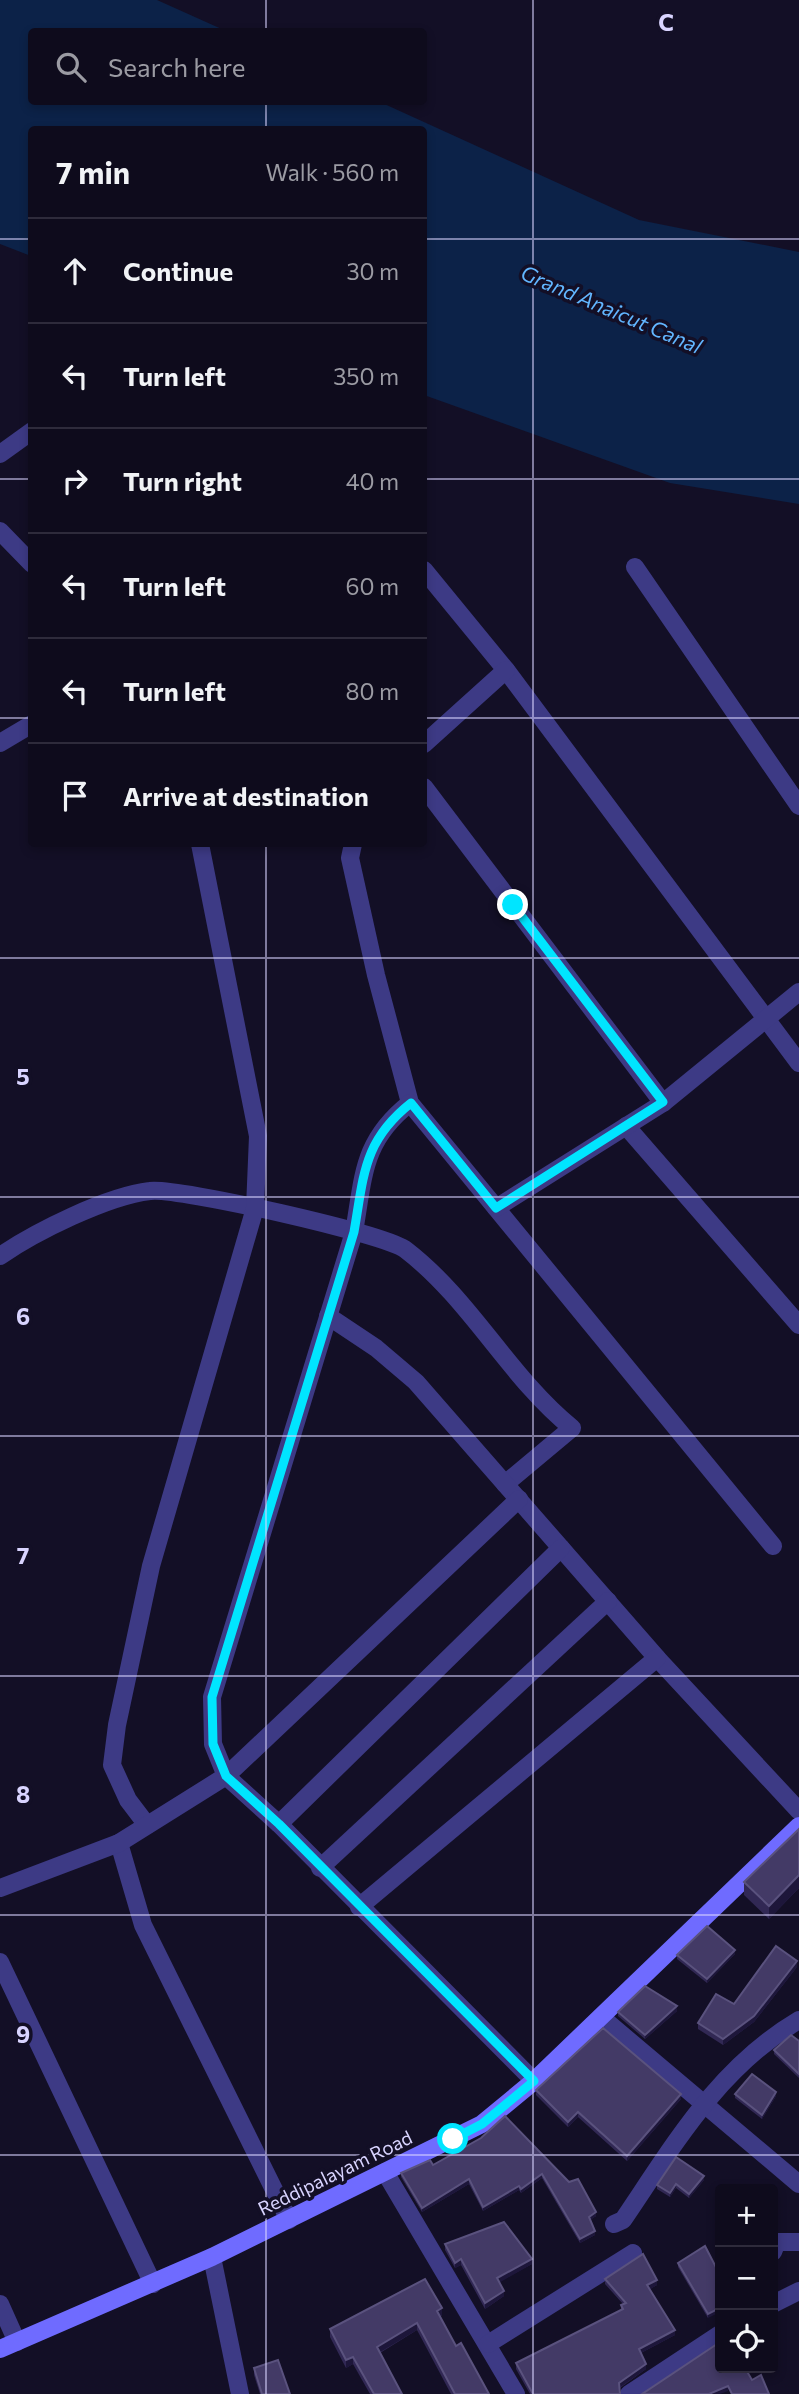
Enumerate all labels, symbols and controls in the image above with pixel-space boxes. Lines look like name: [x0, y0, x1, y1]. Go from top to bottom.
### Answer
text: C: [658, 8, 674, 36]
search box: [28, 28, 427, 105]
icon: search: [52, 48, 90, 86]
text: Search here: [108, 51, 246, 82]
text: 7 min: [56, 153, 130, 190]
text: Walk · 560 m: [266, 158, 399, 186]
icon: ahead: [56, 252, 94, 290]
text: Continue: [123, 255, 233, 286]
text: 30 m: [346, 257, 399, 285]
water label: Grand Anaicut Canal: [517, 259, 706, 358]
icon: left: [56, 357, 94, 395]
text: Turn left: [123, 360, 226, 391]
text: 350 m: [333, 362, 399, 390]
icon: right: [56, 462, 94, 500]
text: Turn right: [123, 465, 242, 496]
text: 40 m: [346, 467, 399, 495]
icon: left: [56, 567, 94, 605]
text: Turn left: [123, 570, 226, 601]
text: 60 m: [346, 572, 399, 600]
icon: left: [56, 672, 94, 710]
text: Turn left: [123, 675, 226, 706]
text: 80 m: [346, 677, 399, 705]
icon: arrive: [56, 777, 94, 815]
text: Arrive at destination: [123, 780, 369, 811]
route end: [497, 889, 528, 920]
text: 5: [16, 1062, 30, 1090]
text: 6: [16, 1302, 30, 1330]
text: 7: [17, 1541, 29, 1569]
text: 8: [16, 1780, 30, 1808]
text: 9: [16, 2020, 30, 2048]
route start: [437, 2123, 468, 2154]
street label: Reddipalayam Road: [254, 2125, 416, 2220]
map controls: [715, 2184, 778, 2373]
button: +: [715, 2184, 778, 2247]
button: −: [715, 2247, 778, 2310]
button: locate: [715, 2310, 778, 2373]

